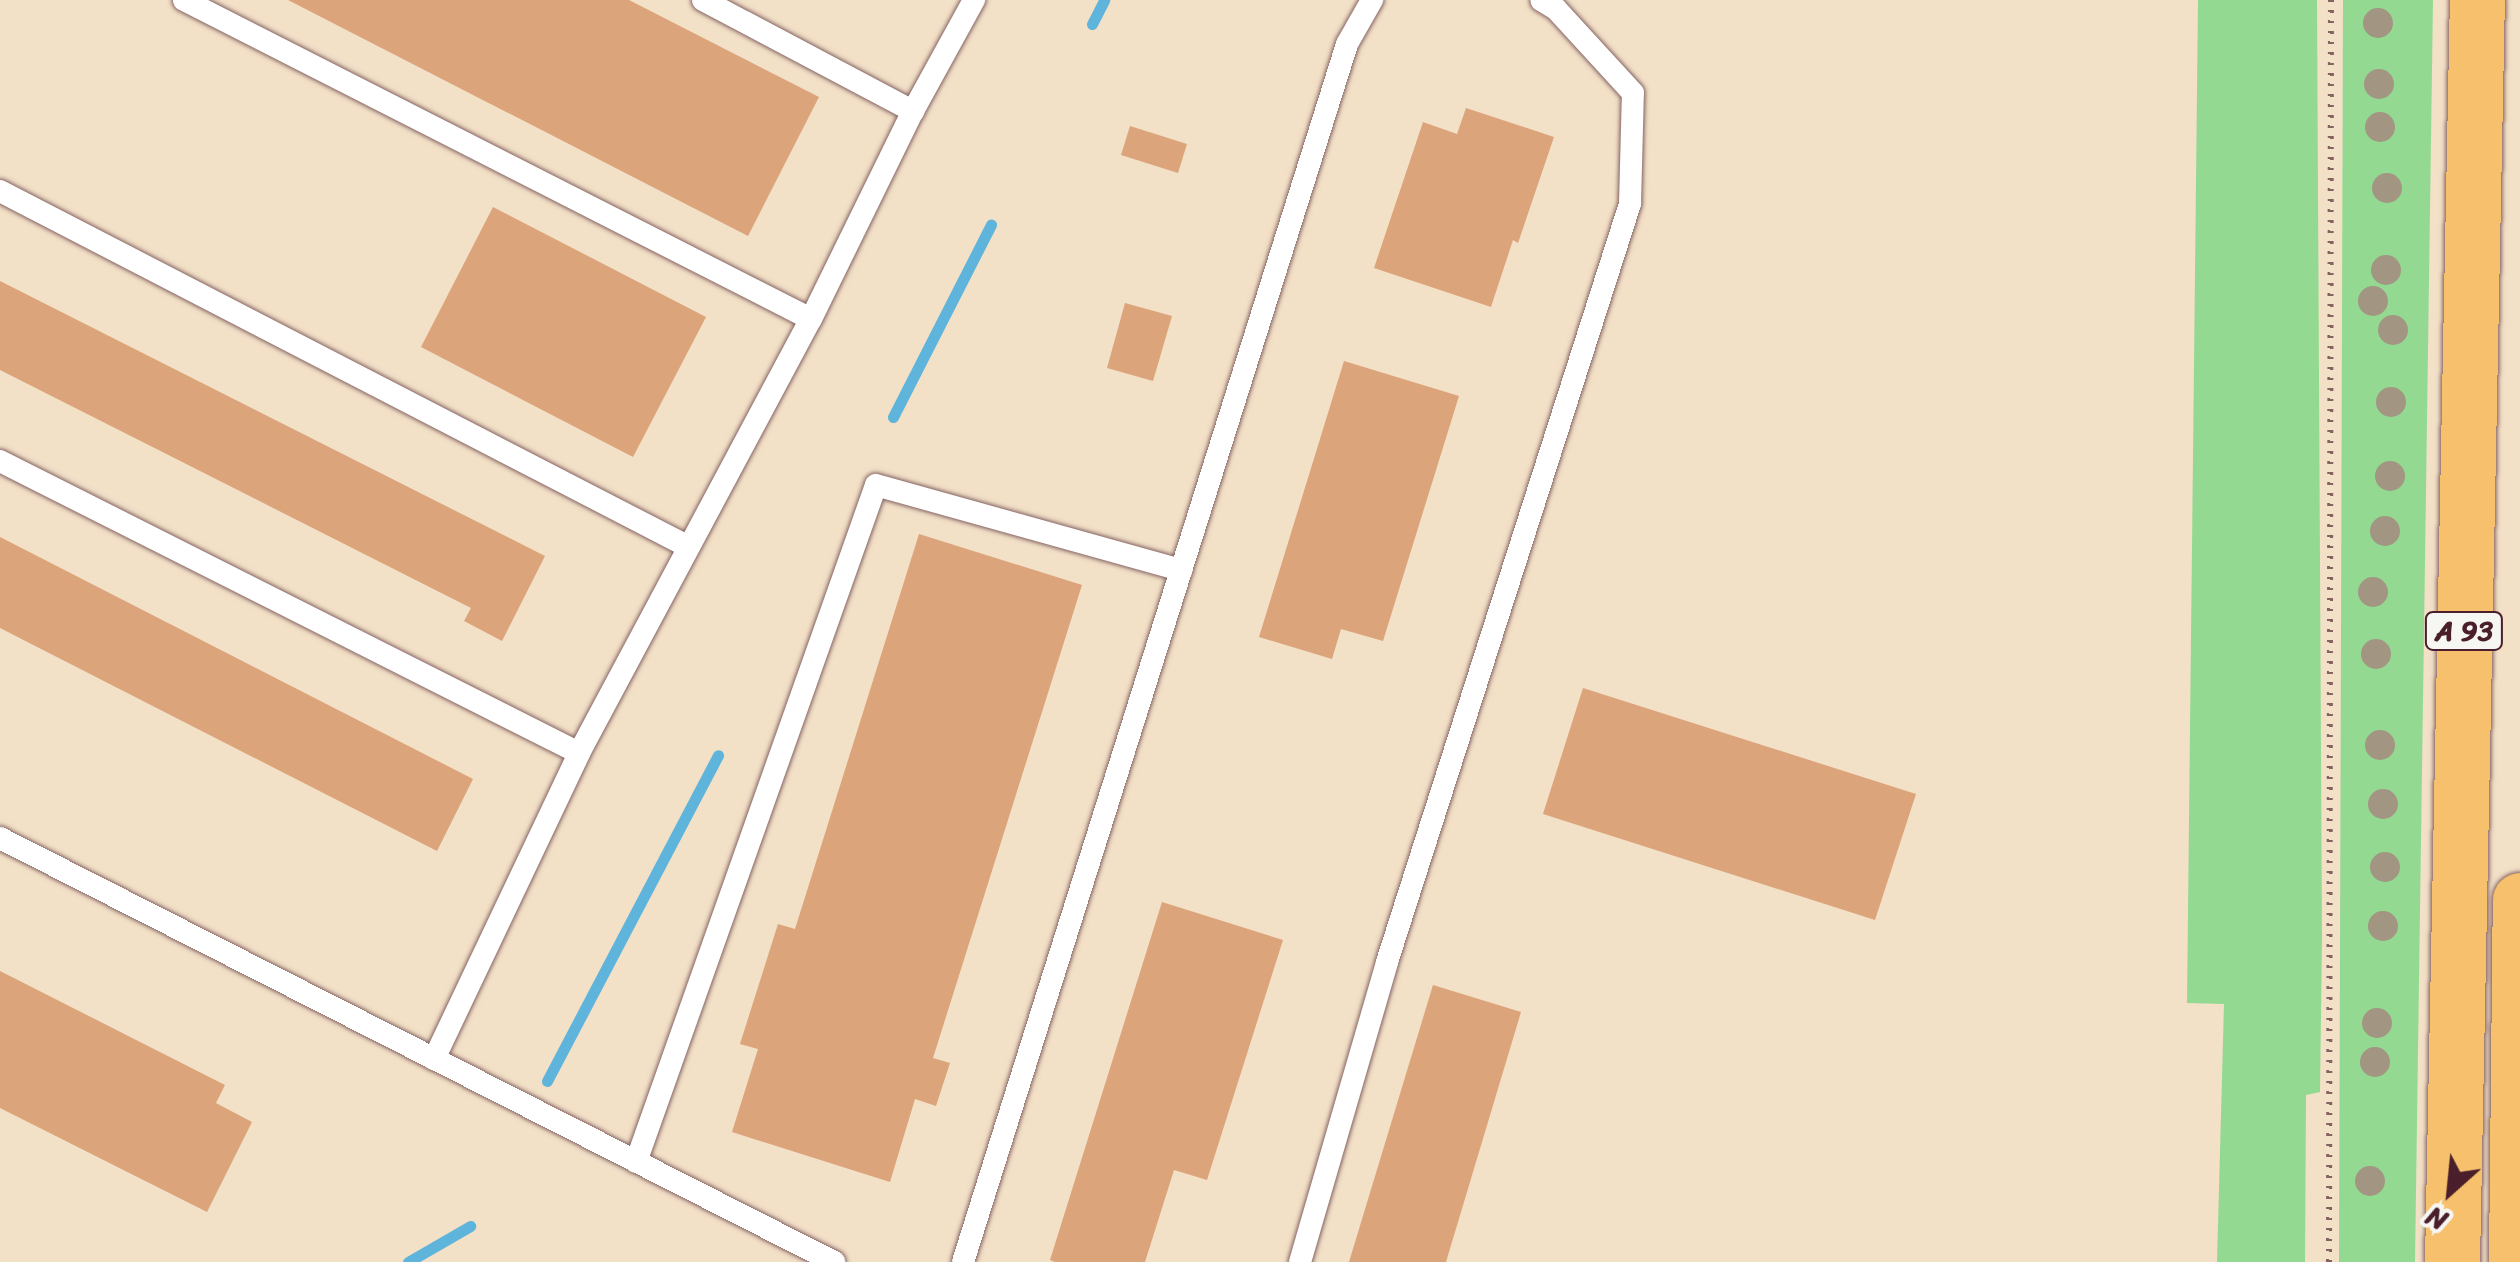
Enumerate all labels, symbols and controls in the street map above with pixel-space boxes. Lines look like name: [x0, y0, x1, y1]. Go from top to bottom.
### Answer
road number: A 93: [2424, 608, 2504, 654]
north arrow: [2400, 1142, 2500, 1242]
text: N: [2416, 1193, 2456, 1245]

